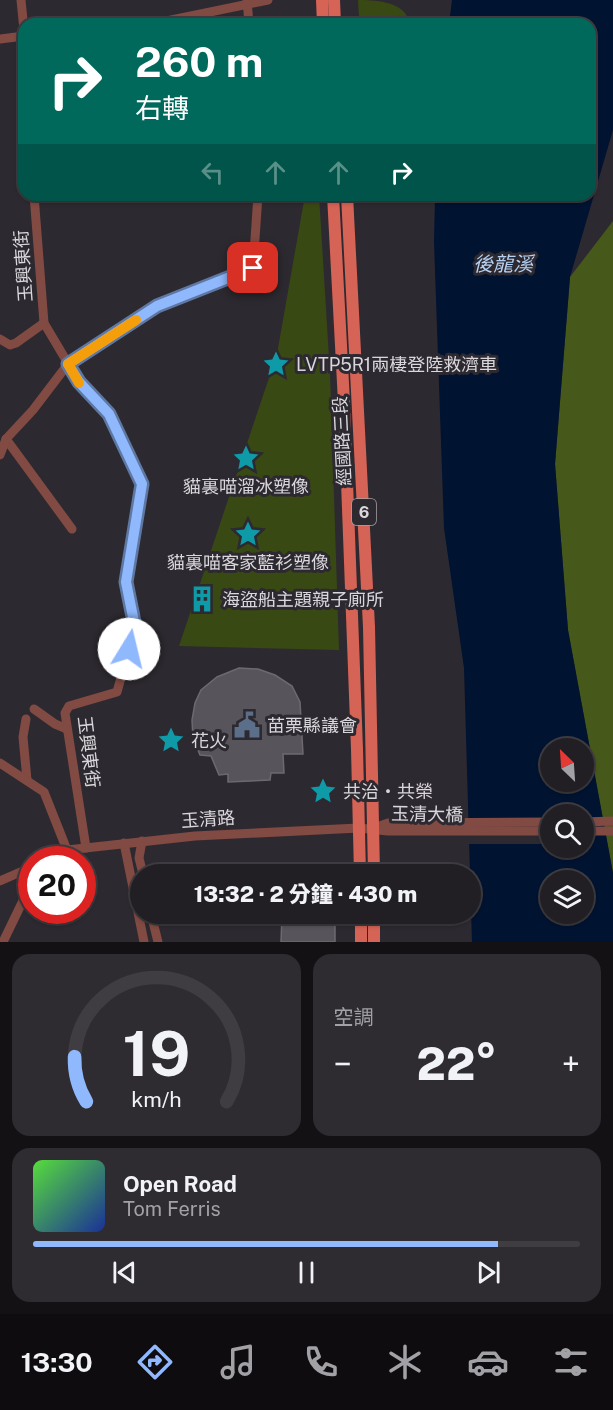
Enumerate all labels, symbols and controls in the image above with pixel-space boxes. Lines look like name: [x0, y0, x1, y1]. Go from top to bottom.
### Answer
text: 260 m: [135, 37, 263, 86]
icon: right: [36, 42, 114, 120]
text: 右轉: [135, 92, 189, 124]
icon: left: [196, 156, 229, 189]
icon: ahead: [259, 156, 292, 189]
icon: ahead: [322, 156, 355, 189]
icon: right: [385, 156, 418, 189]
street label: 玉興東街: [10, 229, 36, 303]
pin: [227, 242, 278, 293]
icon: arrive: [236, 251, 269, 284]
water label: 後龍溪: [473, 252, 536, 276]
place icon: LVTP5R1兩棲登陸救濟車: [261, 349, 291, 379]
place label: LVTP5R1兩棲登陸救濟車: [296, 354, 497, 375]
street label: 經國路三段: [329, 396, 355, 486]
place icon: 貓裏喵溜冰塑像: [231, 443, 261, 473]
place label: 貓裏喵溜冰塑像: [183, 476, 309, 497]
road number: 6: [352, 499, 376, 525]
place icon: 貓裏喵客家藍衫塑像: [233, 519, 263, 549]
place label: 貓裏喵客家藍衫塑像: [167, 552, 329, 573]
building icon: 海盜船主題親子廁所: [187, 584, 217, 614]
place label: 海盜船主題親子廁所: [222, 589, 384, 610]
position arrow: [97, 617, 161, 681]
public building icon: 苗栗縣議會: [232, 710, 262, 740]
street label: 玉興東街: [74, 715, 104, 789]
place label: 苗栗縣議會: [267, 715, 357, 736]
place icon: 花火: [156, 725, 186, 755]
place label: 花火: [191, 730, 227, 751]
north arrow: [540, 738, 594, 792]
map controls: [540, 738, 594, 924]
place icon: 共治‧共榮: [308, 776, 338, 806]
place label: 共治‧共榮: [343, 781, 433, 802]
street label: 玉清大橋: [391, 803, 463, 825]
button: search: [540, 804, 594, 858]
street label: 玉清路: [180, 807, 236, 831]
speed limit sign: 20: [18, 846, 96, 924]
button: layers: [540, 870, 594, 924]
text: 13:32 · 2 分鐘 · 430 m: [194, 881, 417, 907]
text: 空調: [334, 1005, 374, 1029]
text: 19: [122, 1017, 190, 1090]
text: 22°: [417, 1037, 497, 1090]
text: −: [334, 1045, 352, 1083]
text: +: [562, 1045, 580, 1083]
text: km/h: [131, 1087, 181, 1112]
text: Open Road: [123, 1171, 237, 1197]
text: Tom Ferris: [123, 1197, 221, 1221]
icon: previous: [108, 1256, 141, 1289]
icon: pause: [290, 1256, 323, 1289]
icon: next: [472, 1256, 505, 1289]
icon: directions: [134, 1341, 176, 1383]
icon: music: [217, 1341, 259, 1383]
icon: phone: [300, 1341, 342, 1383]
icon: climate: [384, 1341, 426, 1383]
icon: car: [467, 1341, 509, 1383]
icon: filters: [550, 1341, 592, 1383]
text: 13:30: [21, 1346, 93, 1378]

